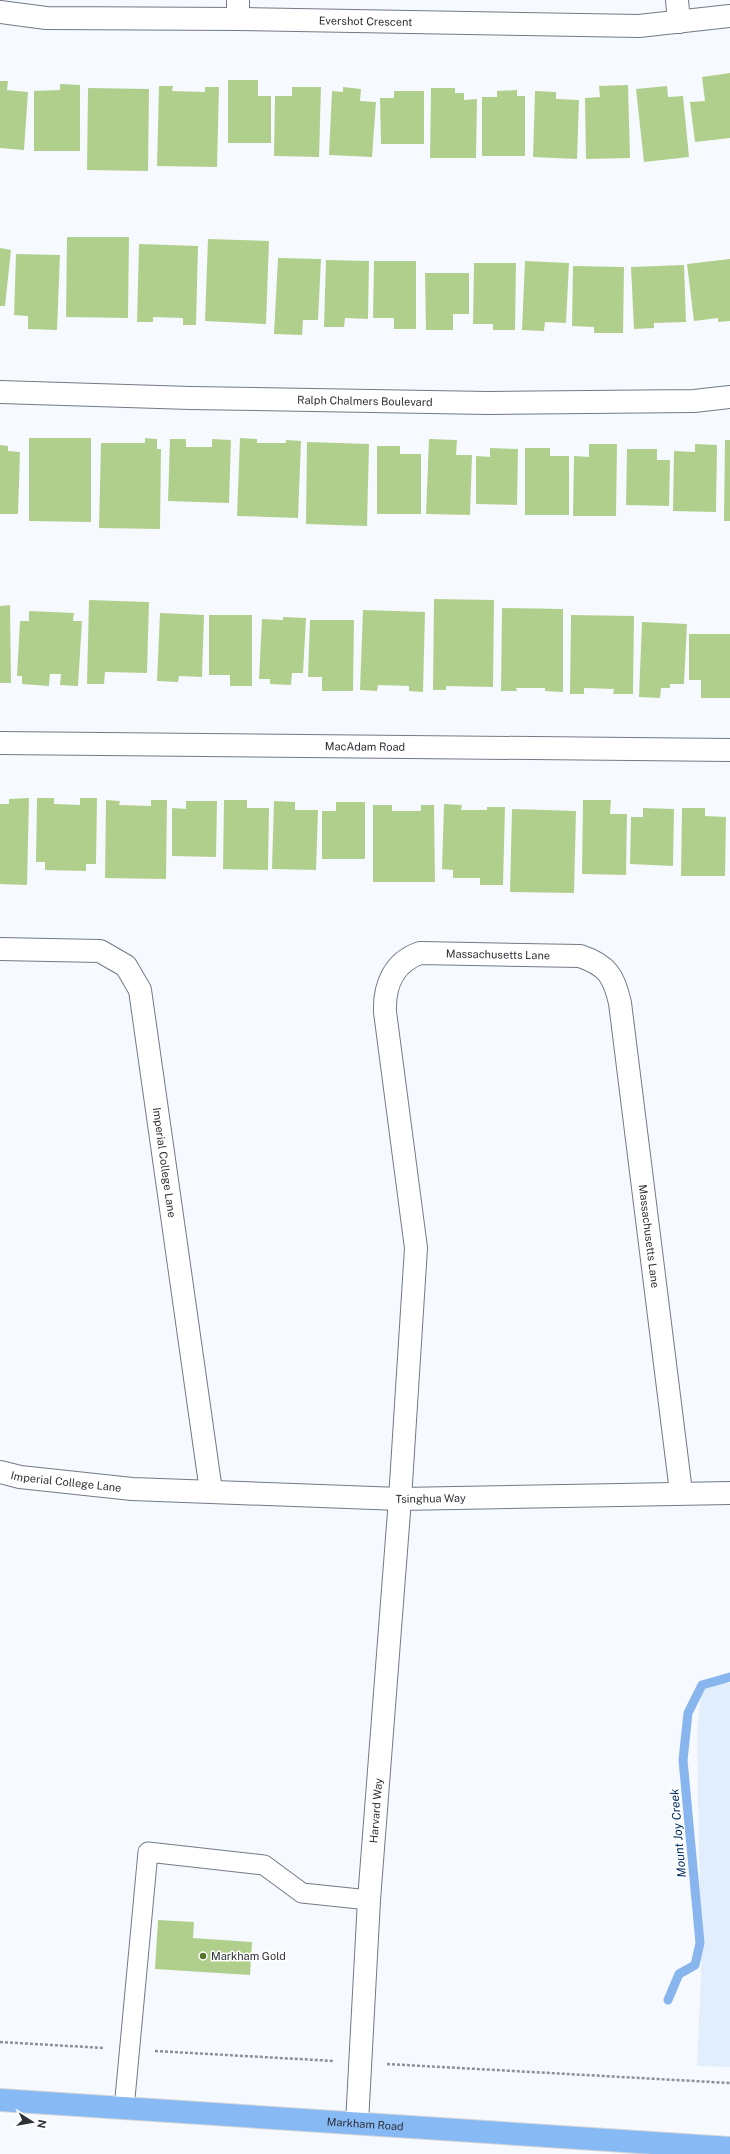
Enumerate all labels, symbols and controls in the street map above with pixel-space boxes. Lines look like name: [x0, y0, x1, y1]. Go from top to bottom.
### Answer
street label: Evershot Crescent: [319, 14, 413, 28]
street label: Ralph Chalmers Boulevard: [297, 394, 433, 408]
street label: MacAdam Road: [325, 740, 405, 753]
street label: Massachusetts Lane: [446, 947, 550, 961]
street label: Imperial College Lane: [151, 1107, 178, 1218]
street label: Massachusetts Lane: [637, 1184, 662, 1289]
street label: Imperial College Lane: [10, 1469, 122, 1494]
street label: Tsinghua Way: [395, 1492, 466, 1505]
street label: Harvard Way: [367, 1777, 384, 1844]
water label: Mount Joy Creek: [667, 1787, 689, 1878]
place label: Markham Gold: [211, 1950, 286, 1962]
marker: Markham Gold: [198, 1951, 208, 1961]
north arrow: [12, 2102, 52, 2142]
street label: Markham Road: [326, 2116, 404, 2133]
text: N: [35, 2119, 49, 2129]

